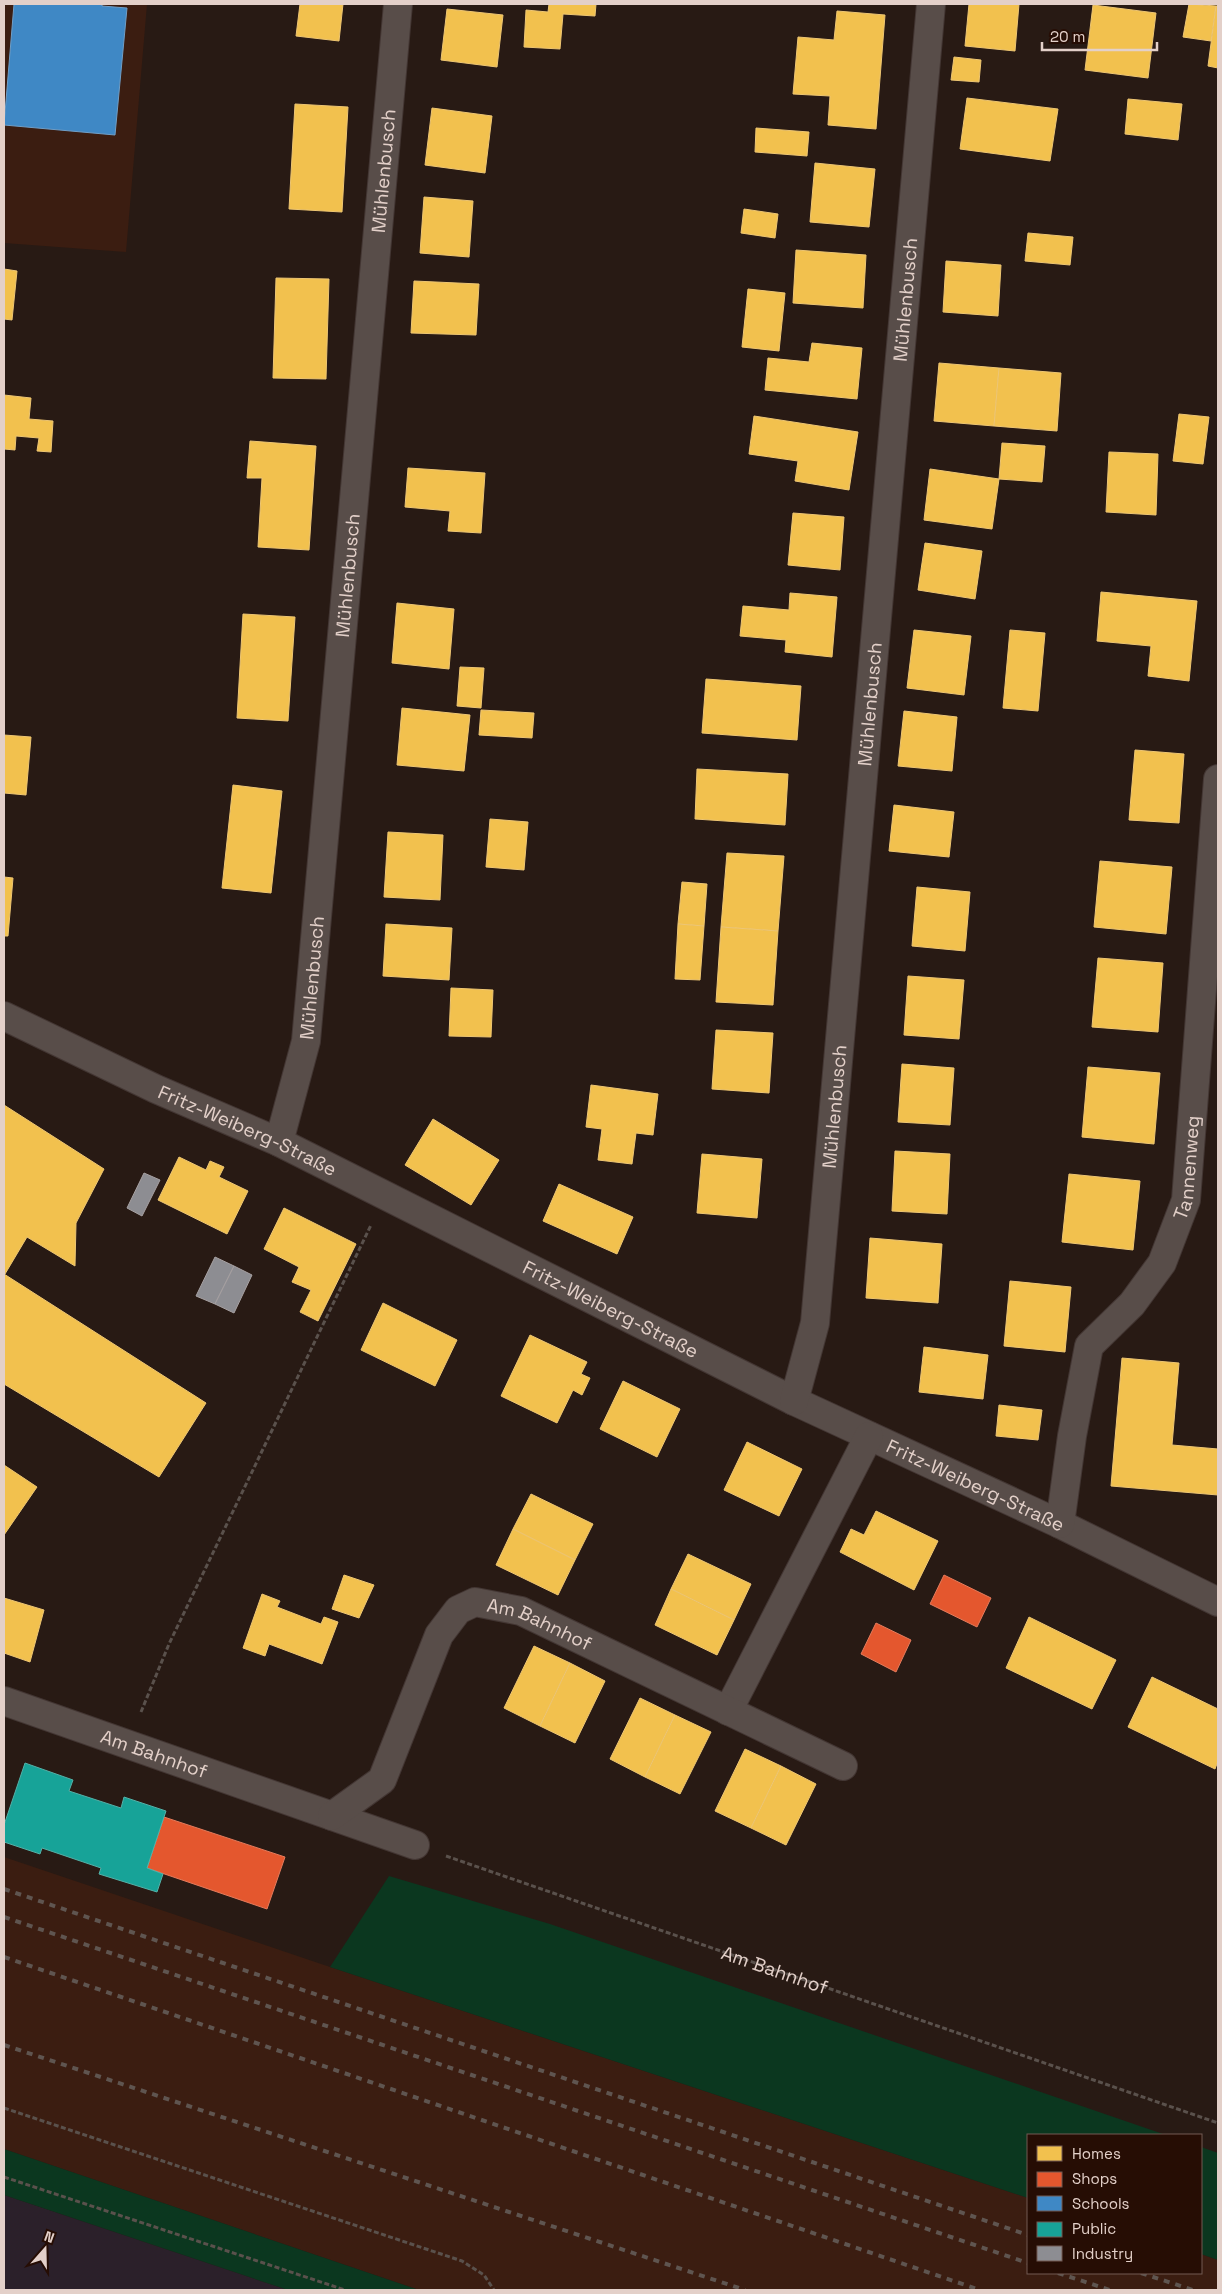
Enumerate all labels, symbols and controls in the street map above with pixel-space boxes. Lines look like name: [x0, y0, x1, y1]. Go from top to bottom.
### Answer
scale bar: [1042, 20, 1157, 52]
text: 20 m: [1050, 27, 1085, 46]
street label: Mühlenbusch: [366, 108, 402, 234]
street label: Mühlenbusch: [888, 237, 923, 363]
street label: Mühlenbusch: [330, 512, 366, 638]
street label: Mühlenbusch: [852, 641, 888, 767]
street label: Mühlenbusch: [294, 915, 330, 1041]
street label: Mühlenbusch: [817, 1044, 852, 1170]
street label: Fritz-Weiberg-Straße: [154, 1079, 341, 1182]
street label: Tannenweg: [1168, 1115, 1205, 1224]
street label: Fritz-Weiberg-Straße: [519, 1255, 703, 1364]
street label: Fritz-Weiberg-Straße: [882, 1433, 1068, 1537]
street label: Am Bahnhof: [485, 1593, 596, 1656]
street label: Am Bahnhof: [97, 1724, 211, 1784]
street label: Am Bahnhof: [718, 1940, 831, 2000]
legend: [1027, 2134, 1202, 2274]
text: Homes: [1072, 2144, 1121, 2163]
text: Shops: [1072, 2169, 1117, 2188]
text: Schools: [1072, 2194, 1130, 2213]
text: Public: [1072, 2219, 1116, 2238]
north arrow: [20, 2224, 70, 2274]
text: N: [42, 2227, 57, 2247]
text: Industry: [1072, 2244, 1133, 2263]

